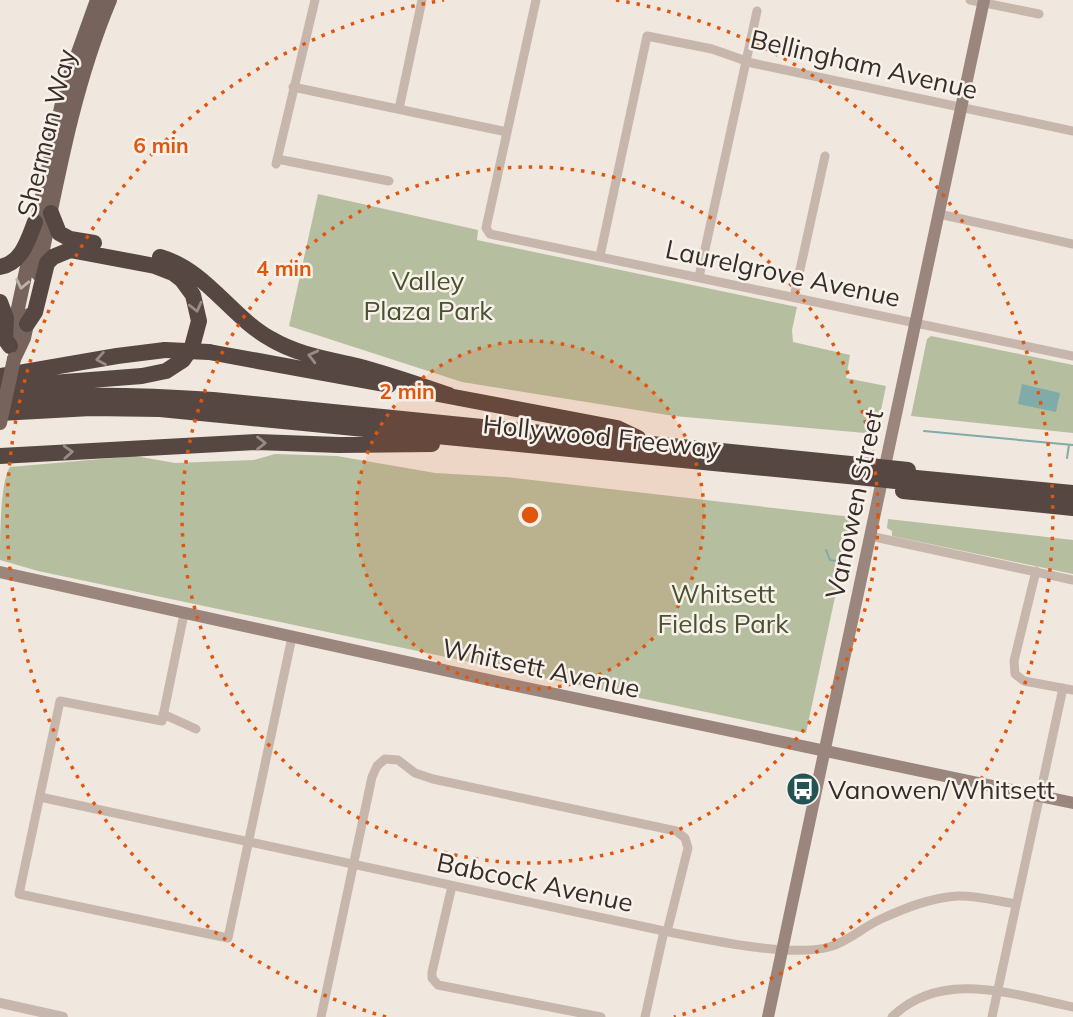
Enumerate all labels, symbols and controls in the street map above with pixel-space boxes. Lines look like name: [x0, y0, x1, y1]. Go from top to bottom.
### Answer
street label: Bellingham Avenue: [747, 22, 981, 106]
street label: Sherman Way: [9, 45, 83, 221]
text: 6 min: [133, 132, 189, 158]
street label: Laurelgrove Avenue: [663, 232, 903, 314]
text: 4 min: [256, 255, 312, 281]
park label: Valley Plaza Park: [363, 264, 493, 327]
one-way arrow: [16, 278, 31, 290]
one-way arrow: [188, 301, 202, 313]
one-way arrow: [95, 350, 107, 365]
one-way arrow: [307, 350, 319, 364]
text: 2 min: [379, 378, 435, 404]
street label: Vanowen Street: [818, 406, 890, 602]
street label: Hollywood Freeway: [481, 407, 723, 465]
one-way arrow: [256, 435, 267, 451]
one-way arrow: [63, 445, 74, 460]
centre of rings: [518, 503, 542, 527]
park label: Whitsett Fields Park: [657, 577, 789, 640]
street label: Whitsett Avenue: [439, 631, 643, 705]
bus stop icon: Vanowen/Whitsett: [784, 770, 822, 808]
place label: Vanowen/Whitsett: [828, 773, 1055, 806]
street label: Babcock Avenue: [434, 845, 636, 919]

